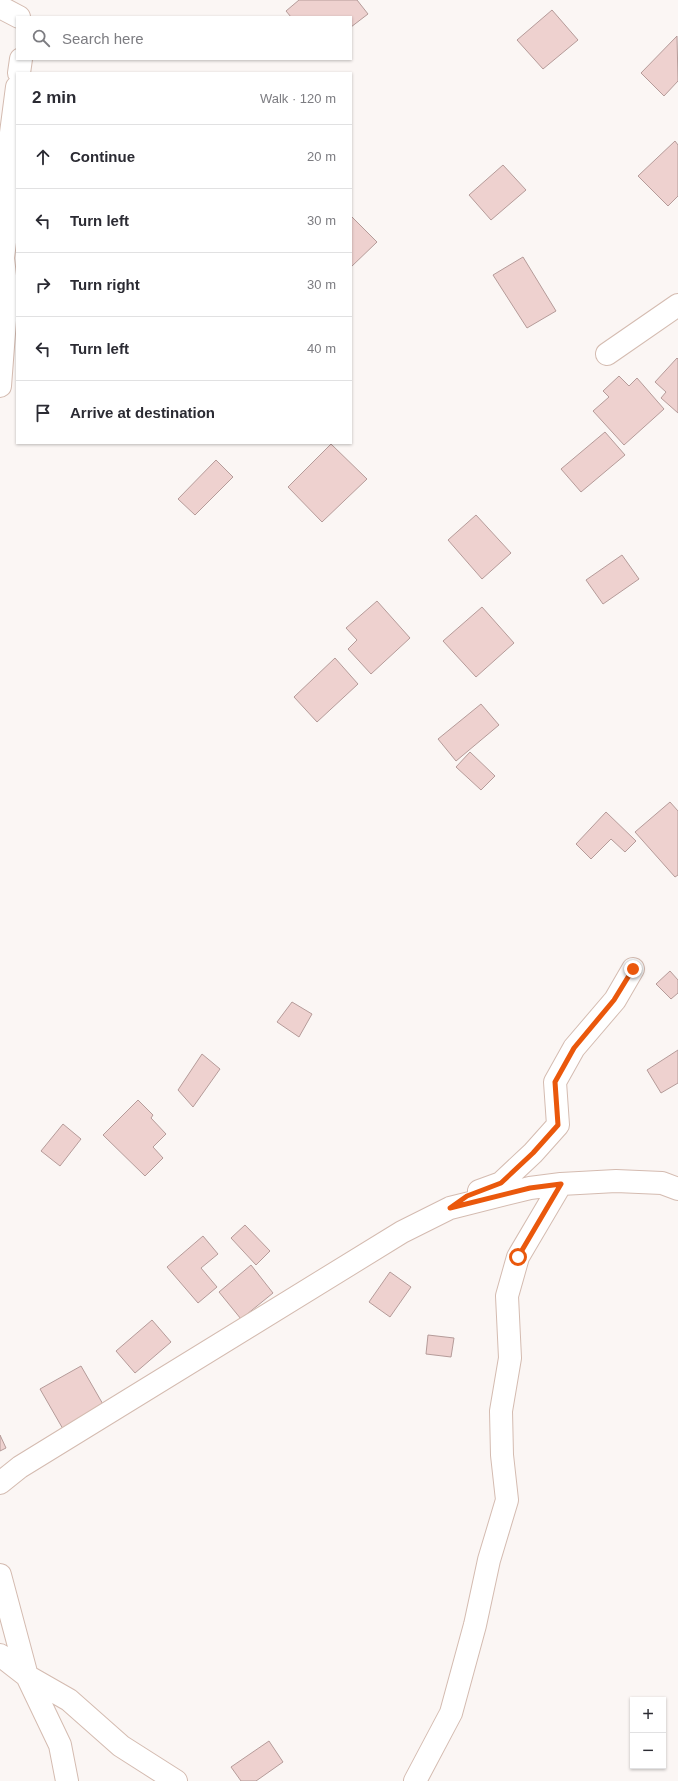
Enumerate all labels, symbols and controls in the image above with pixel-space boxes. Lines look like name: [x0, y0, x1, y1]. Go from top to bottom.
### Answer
search box: [16, 16, 352, 60]
icon: search: [30, 27, 52, 49]
text: Search here: [62, 30, 144, 47]
text: 2 min: [32, 88, 76, 107]
text: Walk · 120 m: [260, 91, 336, 106]
icon: ahead: [32, 146, 54, 168]
text: Continue: [70, 148, 135, 165]
text: 20 m: [307, 149, 336, 164]
icon: left: [32, 210, 54, 232]
text: Turn left: [70, 212, 129, 229]
text: 30 m: [307, 213, 336, 228]
icon: right: [32, 274, 54, 296]
text: Turn right: [70, 276, 140, 293]
text: 30 m: [307, 277, 336, 292]
icon: left: [32, 338, 54, 360]
text: Turn left: [70, 340, 129, 357]
text: 40 m: [307, 341, 336, 356]
icon: arrive: [32, 402, 54, 424]
text: Arrive at destination: [70, 404, 215, 421]
route end: [624, 960, 642, 978]
route start: [509, 1248, 527, 1266]
map controls: [630, 1697, 666, 1769]
button: +: [630, 1697, 666, 1733]
button: −: [630, 1733, 666, 1769]

